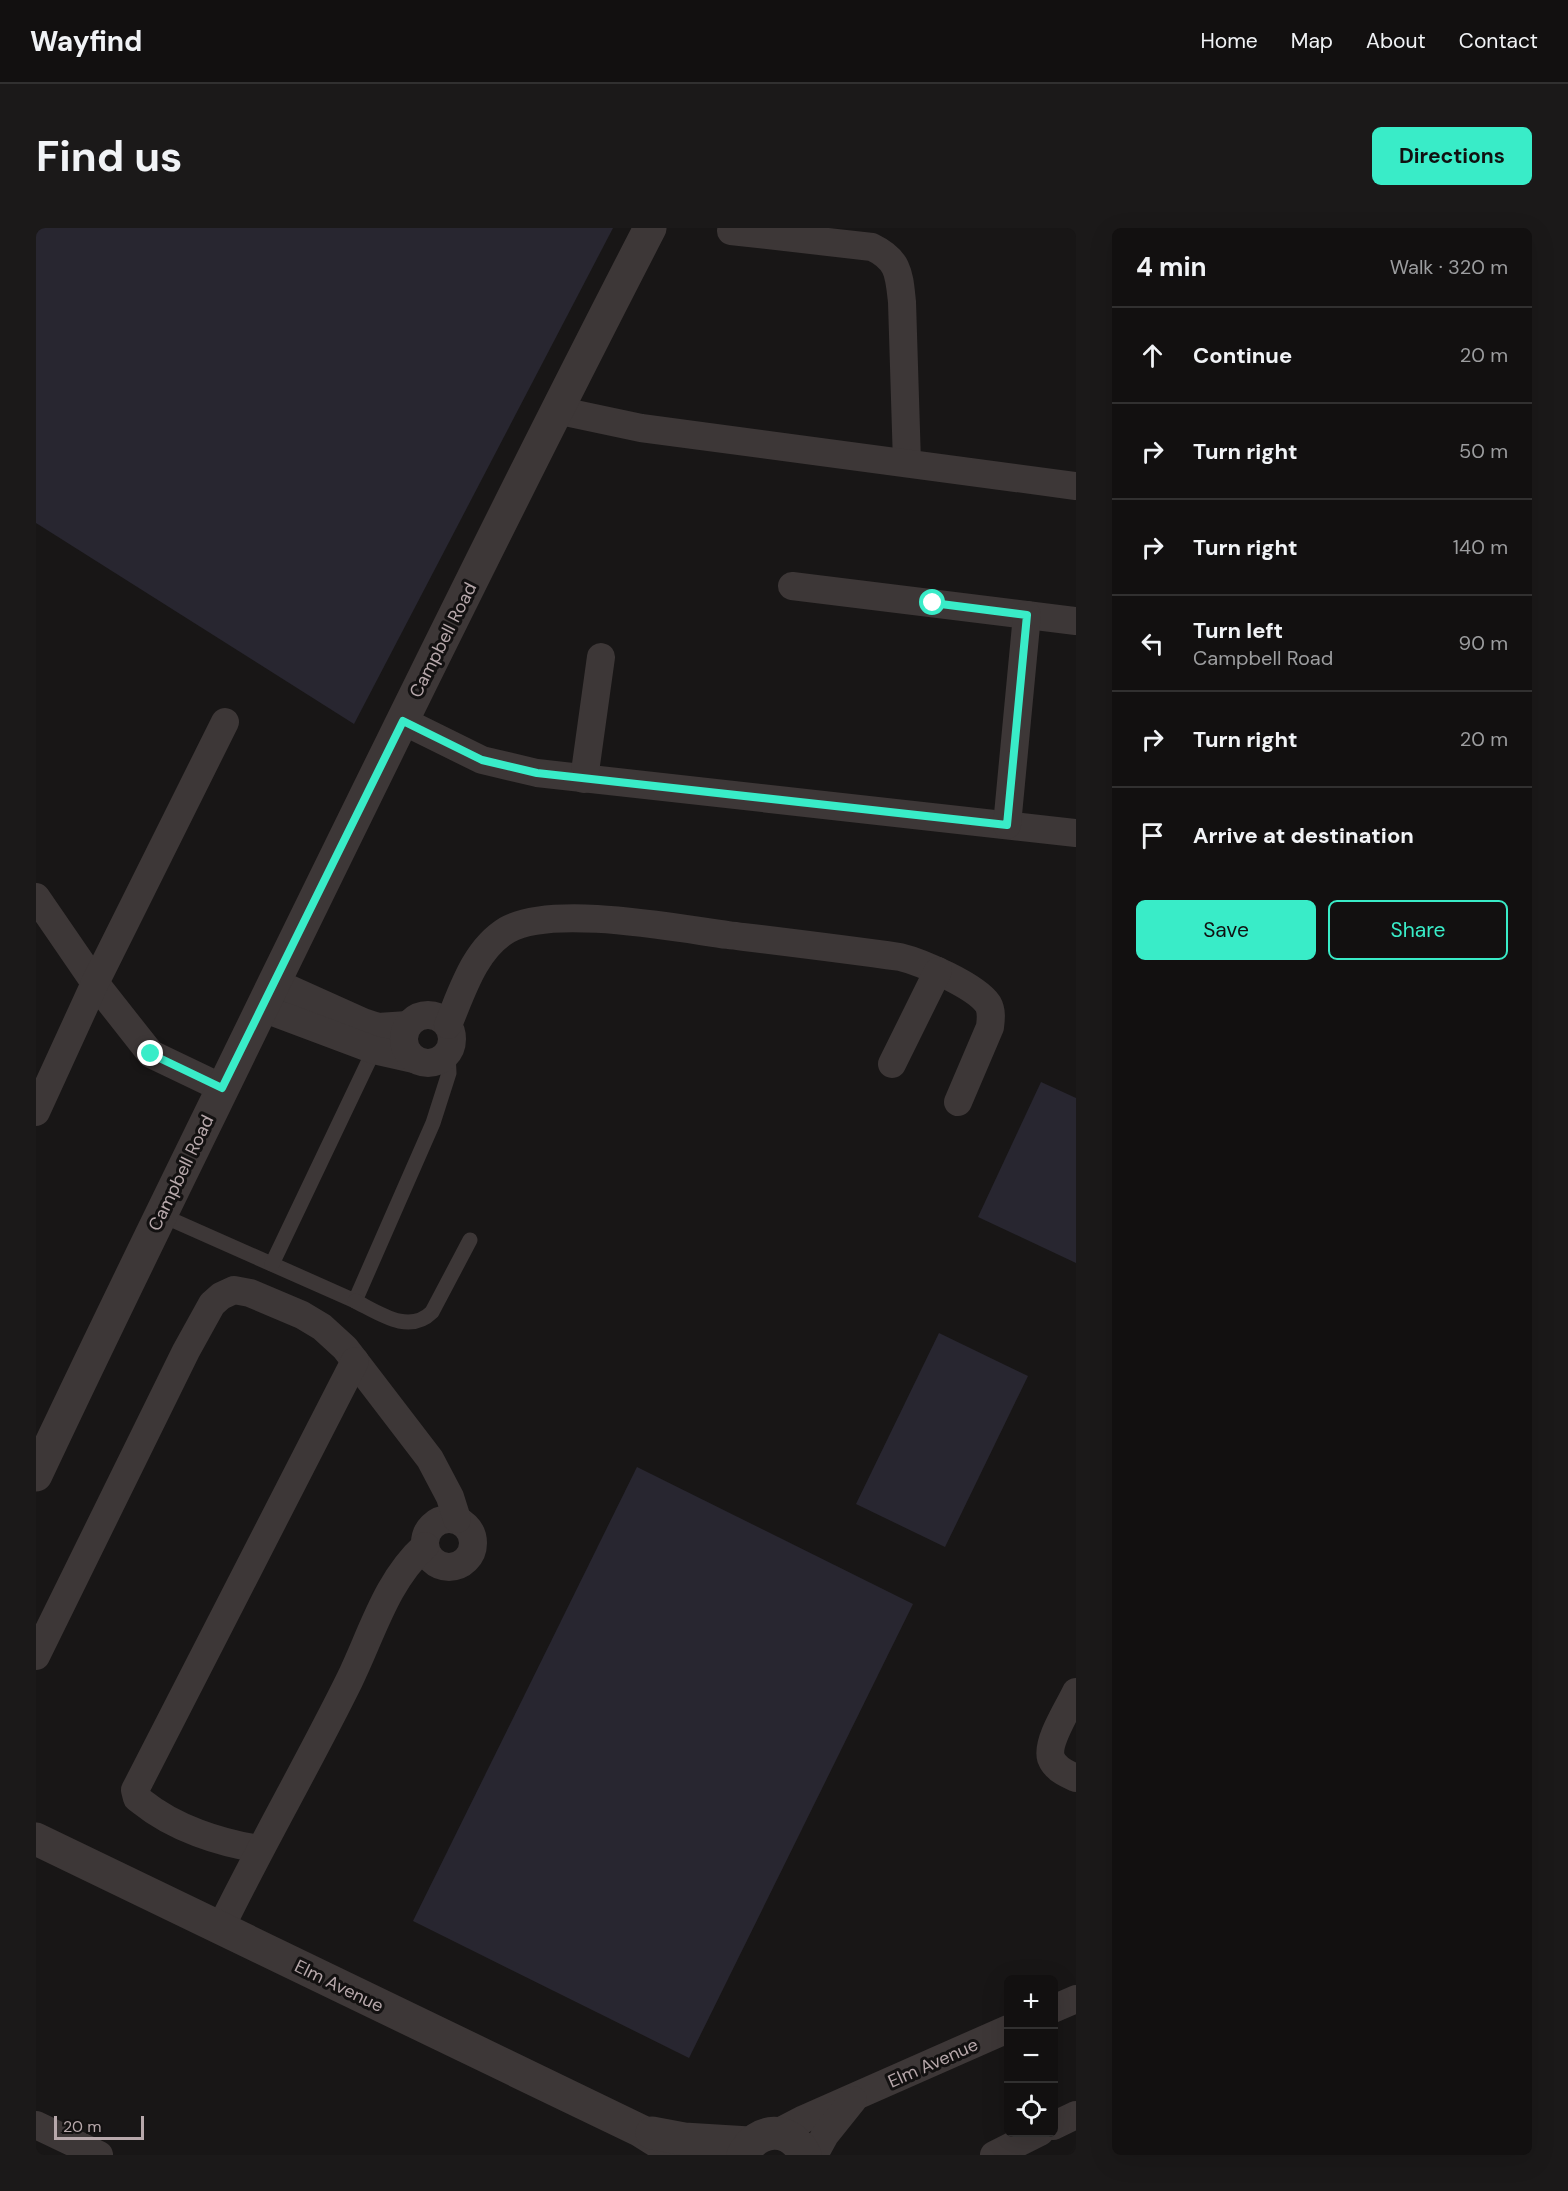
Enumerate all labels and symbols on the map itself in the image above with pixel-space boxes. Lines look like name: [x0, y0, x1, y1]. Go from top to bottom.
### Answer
street label: Campbell Road: [404, 578, 482, 702]
route start: [919, 589, 945, 615]
route end: [137, 1040, 163, 1066]
street label: Campbell Road: [143, 1111, 219, 1235]
street label: Elm Avenue: [291, 1954, 387, 2018]
street label: Elm Avenue: [884, 2032, 982, 2094]
scale bar: [54, 2113, 144, 2140]

